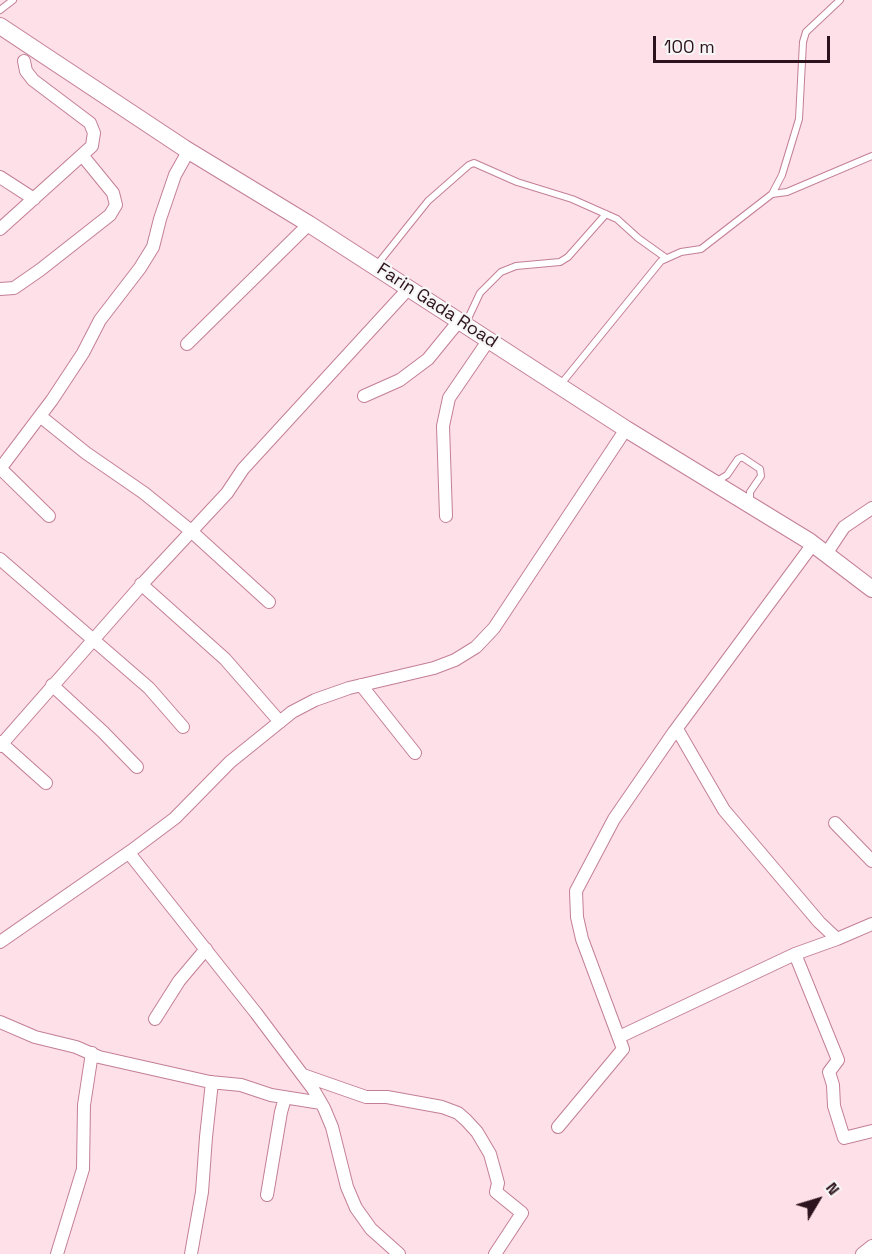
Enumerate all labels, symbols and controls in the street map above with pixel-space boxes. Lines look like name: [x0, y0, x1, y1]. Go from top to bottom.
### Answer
scale bar: [656, 24, 833, 62]
text: 100 m: [664, 35, 715, 58]
street label: Farin Gada Road: [373, 259, 501, 353]
north arrow: [788, 1170, 848, 1230]
text: N: [821, 1178, 844, 1199]

